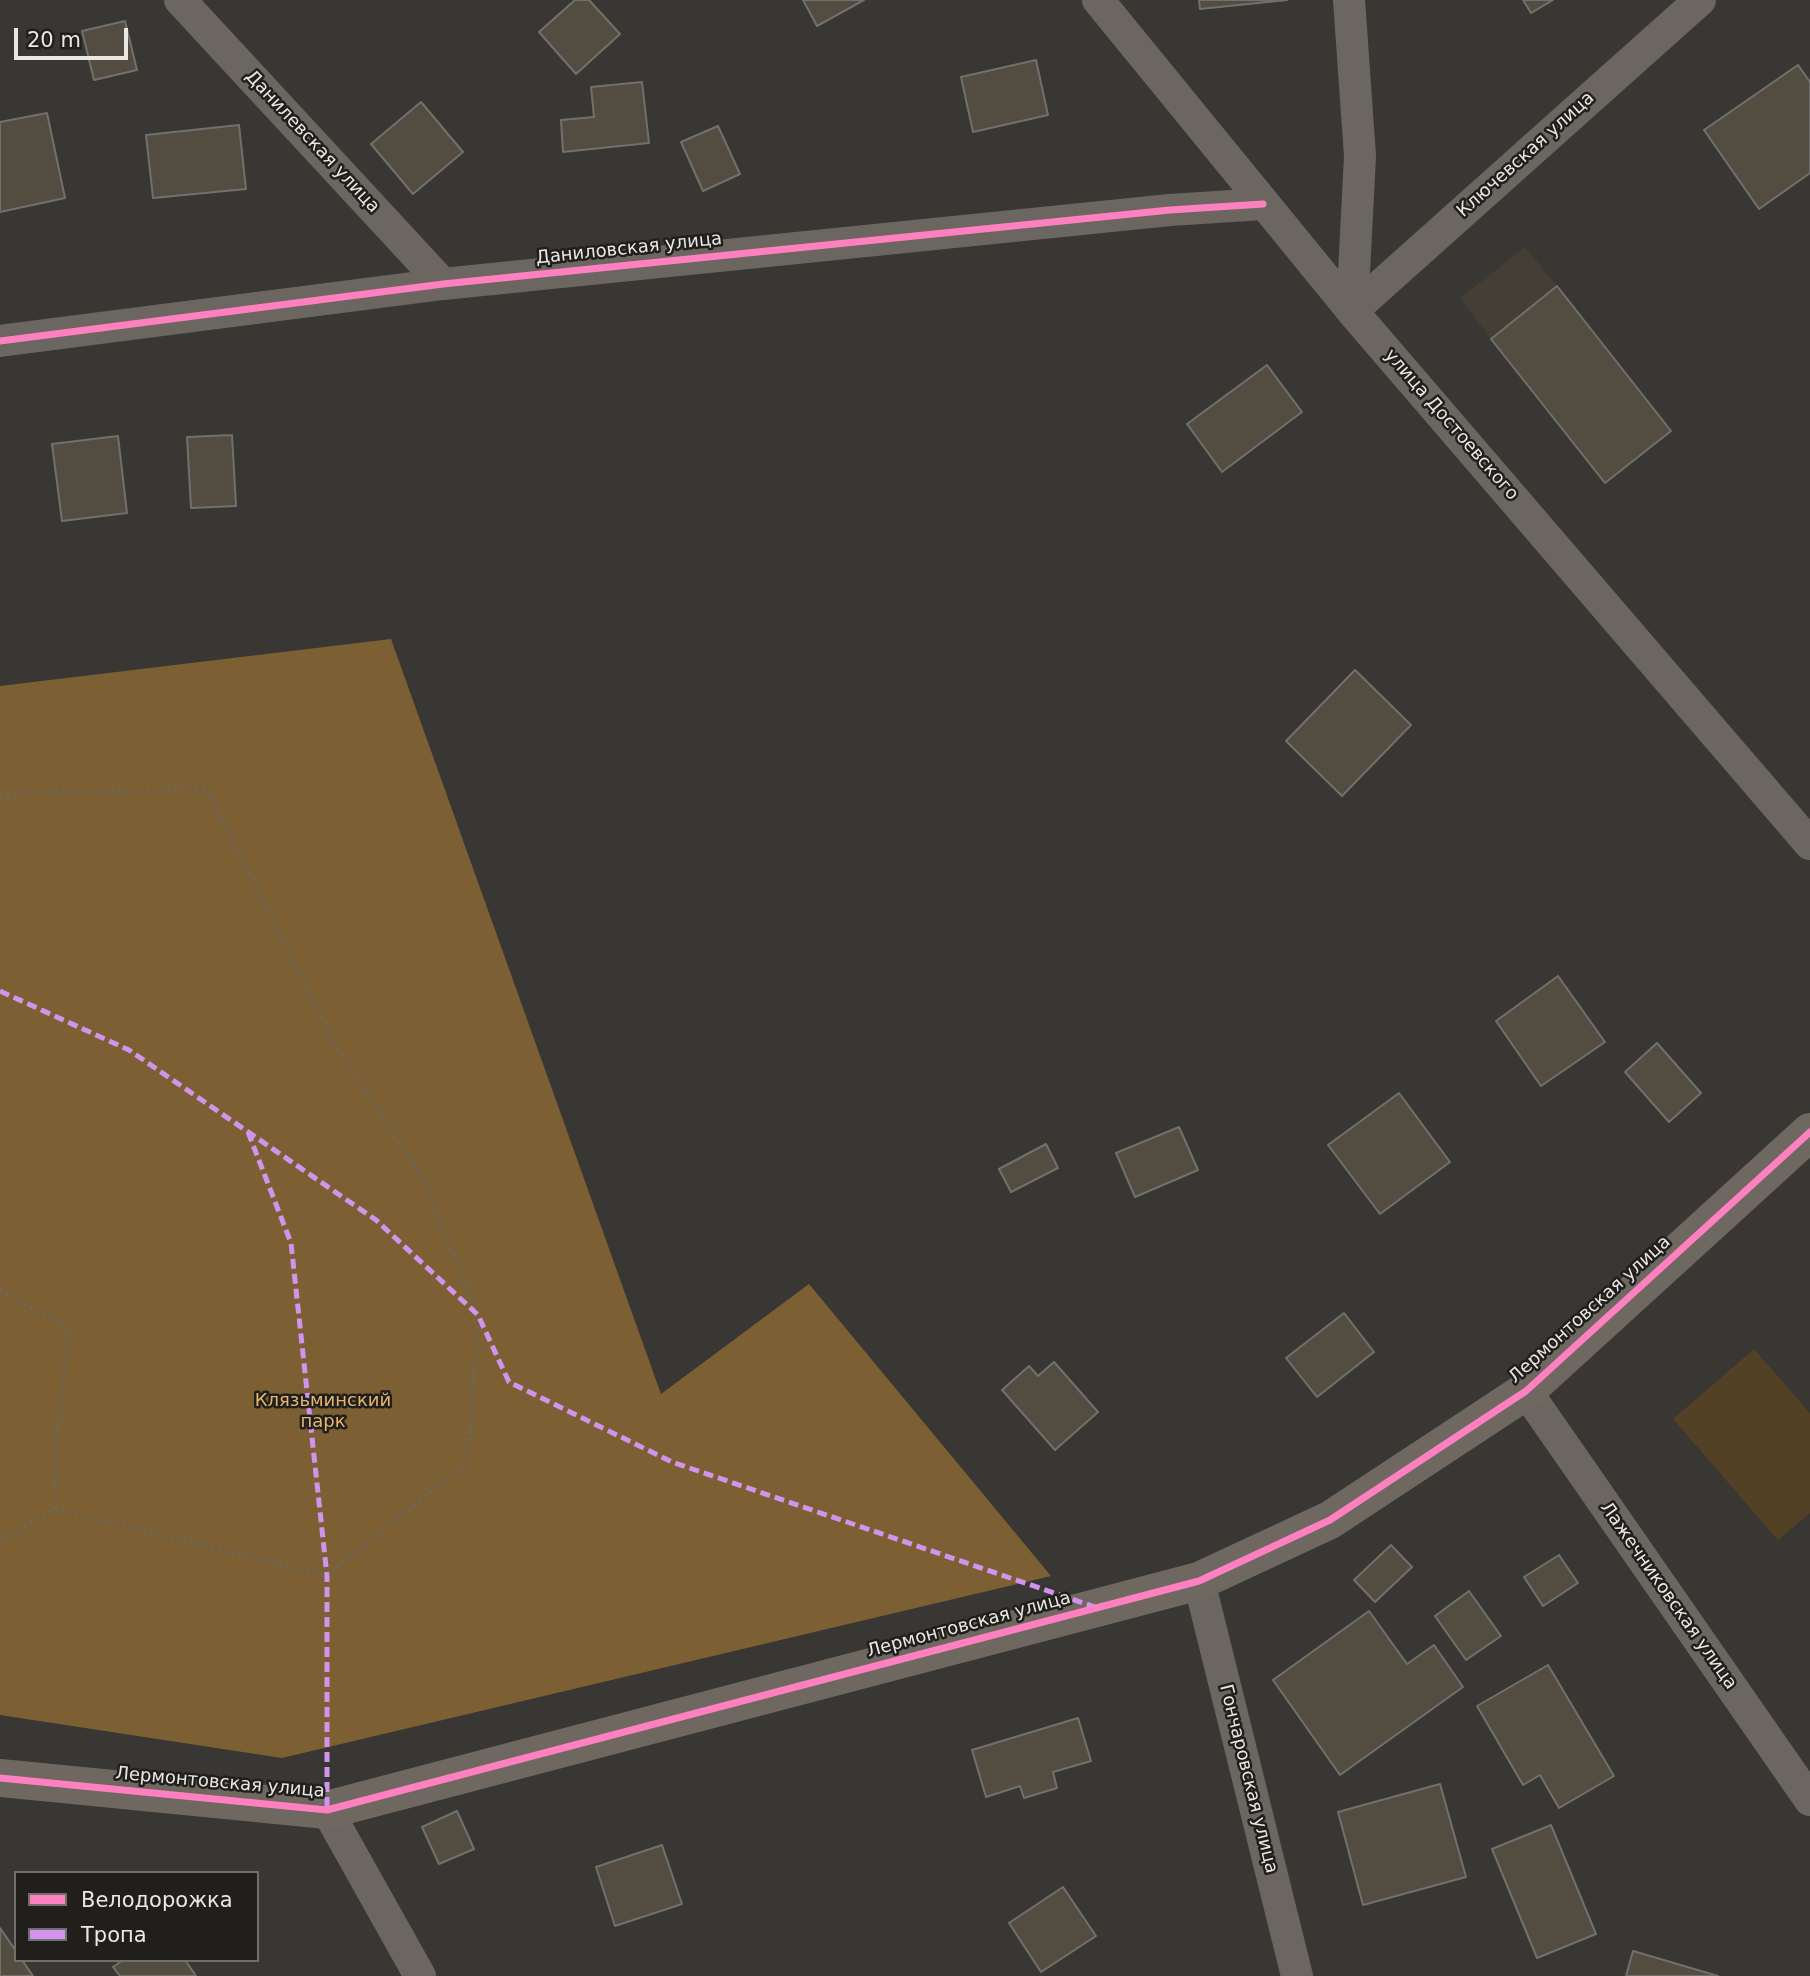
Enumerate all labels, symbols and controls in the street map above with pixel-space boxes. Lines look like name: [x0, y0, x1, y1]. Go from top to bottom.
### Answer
scale bar: [18, 14, 131, 58]
text: 20 m: [27, 28, 81, 52]
street label: Данилевская улица: [240, 66, 384, 218]
street label: Ключевская улица: [1453, 88, 1599, 222]
street label: Даниловская улица: [535, 228, 723, 270]
street label: улица Достоевского: [1379, 345, 1523, 505]
street label: Лермонтовская улица: [1505, 1232, 1675, 1388]
park label: Клязьминский парк: [255, 1390, 391, 1432]
street label: Лажечниковская улица: [1595, 1498, 1741, 1694]
street label: Лермонтовская улица: [865, 1587, 1073, 1663]
street label: Гончаровская улица: [1214, 1682, 1282, 1876]
street label: Лермонтовская улица: [114, 1763, 326, 1803]
legend: [14, 1871, 259, 1962]
text: Велодорожка: [81, 1888, 233, 1912]
text: Тропа: [81, 1923, 147, 1947]

